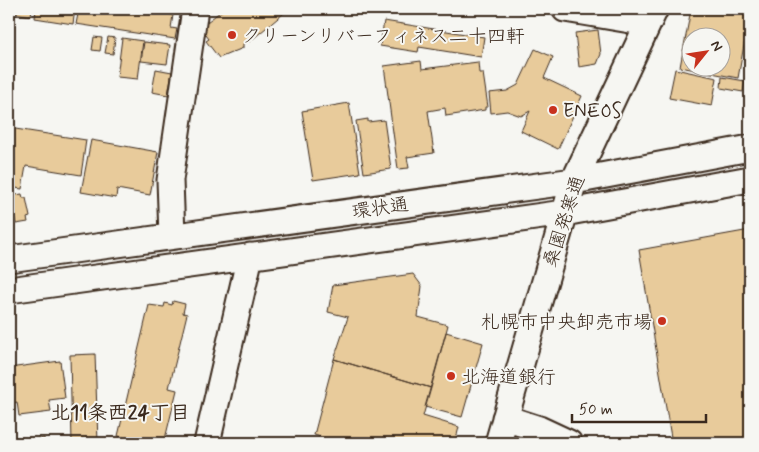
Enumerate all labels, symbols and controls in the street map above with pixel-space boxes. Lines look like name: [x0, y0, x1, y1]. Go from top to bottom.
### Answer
place label: クリーンリバーフィネス二十四軒: [242, 24, 525, 49]
north arrow: [682, 28, 732, 78]
marker: クリーンリバーフィネス二十四軒: [226, 29, 238, 41]
text: N: [706, 37, 727, 55]
place label: ENEOS: [563, 99, 622, 124]
marker: ENEOS: [547, 104, 559, 116]
street label: 桑園発寒通: [538, 172, 591, 271]
street label: 環状通: [350, 192, 410, 225]
place label: 札幌市中央卸売市場: [481, 310, 652, 335]
marker: 札幌市中央卸売市場: [656, 315, 668, 327]
place label: 北海道銀行: [461, 365, 556, 390]
marker: 北海道銀行: [445, 370, 457, 382]
scale bar: [572, 392, 705, 424]
district label: 北11条西24丁目: [50, 400, 190, 427]
text: 50 m: [579, 400, 613, 420]

